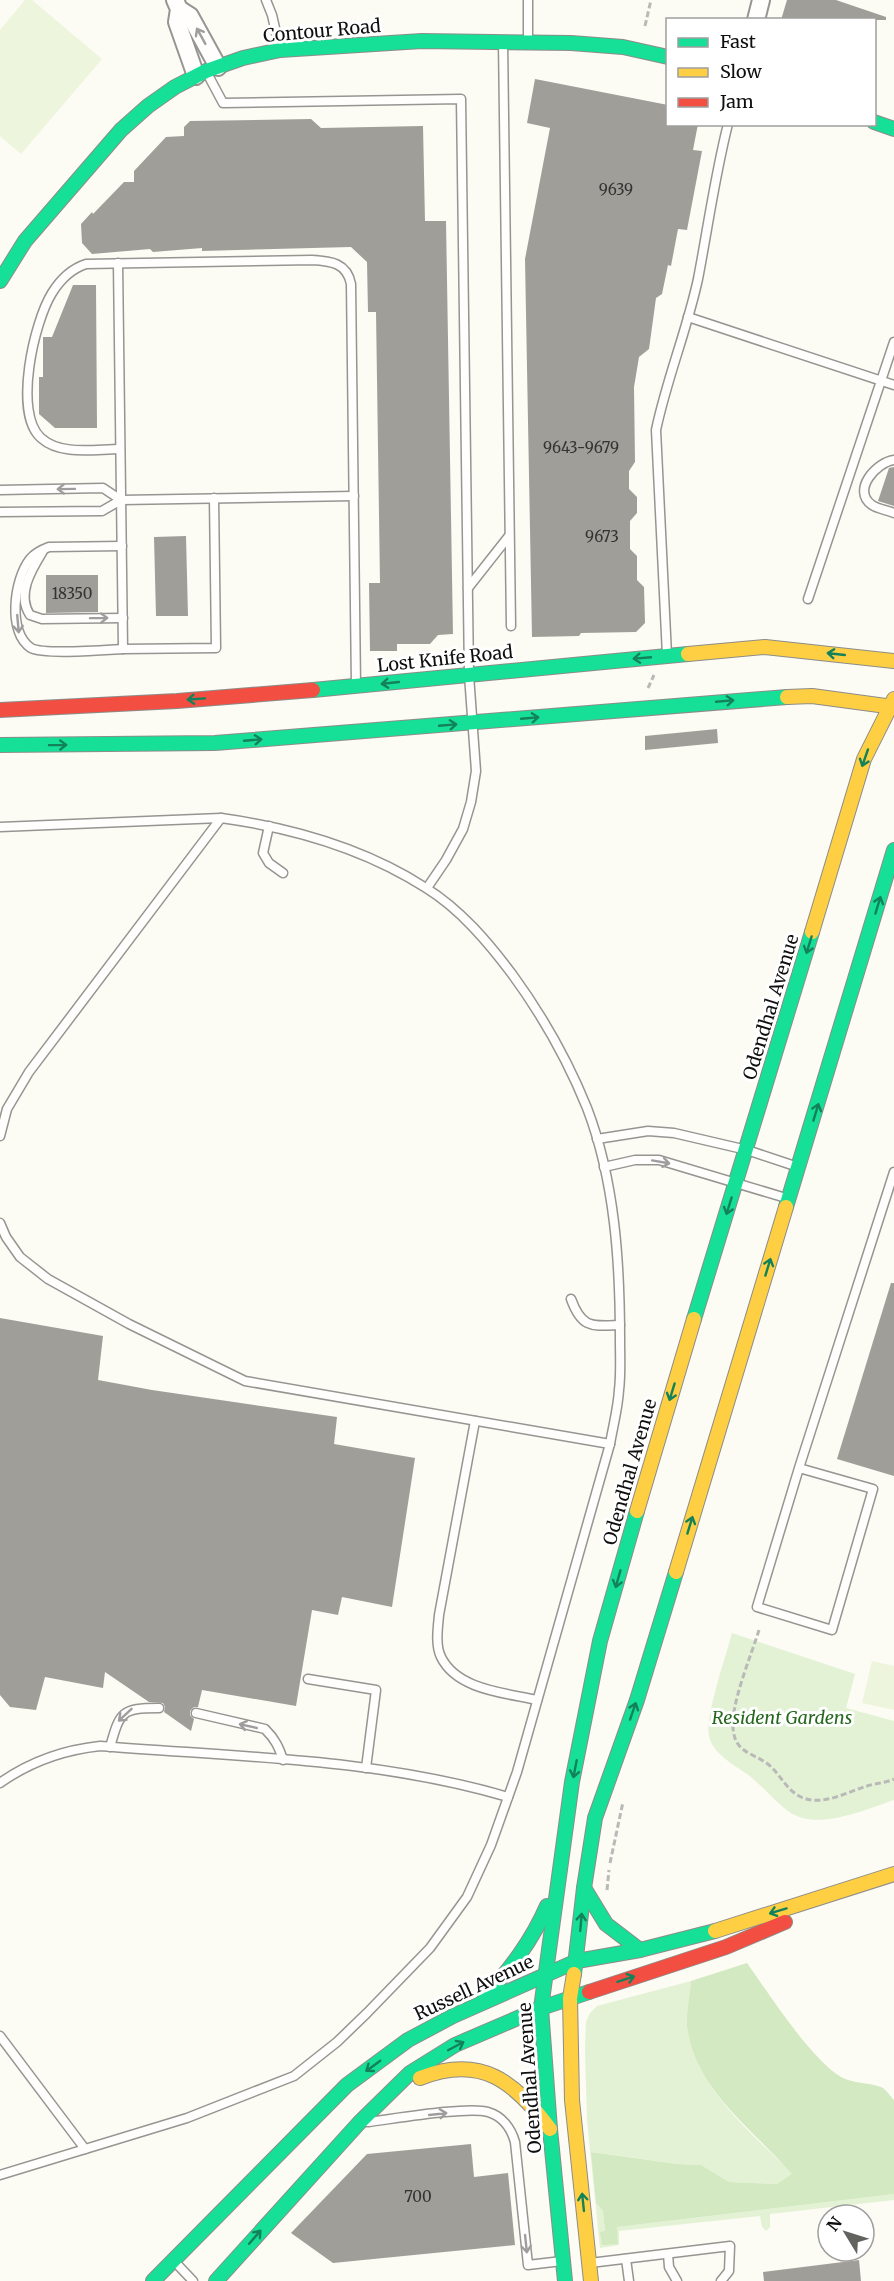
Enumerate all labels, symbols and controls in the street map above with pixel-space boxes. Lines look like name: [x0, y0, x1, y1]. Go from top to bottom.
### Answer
street label: Contour Road: [262, 14, 382, 47]
legend: [666, 18, 876, 126]
one-way arrow: [195, 28, 207, 45]
text: Fast: [720, 30, 756, 53]
text: Slow: [720, 60, 763, 83]
text: Jam: [719, 90, 754, 113]
house number: 9639: [599, 180, 633, 199]
house number: 9643-9679: [543, 438, 619, 457]
one-way arrow: [57, 483, 77, 494]
house number: 9673: [585, 527, 619, 546]
house number: 18350: [52, 584, 92, 603]
one-way arrow: [89, 612, 109, 624]
one-way arrow: [13, 613, 24, 633]
street label: Lost Knife Road: [376, 640, 514, 677]
one-way arrow: [826, 648, 846, 659]
one-way arrow: [632, 653, 652, 664]
one-way arrow: [380, 678, 400, 689]
one-way arrow: [186, 694, 206, 705]
one-way arrow: [714, 695, 734, 706]
one-way arrow: [520, 712, 540, 723]
one-way arrow: [437, 719, 457, 730]
one-way arrow: [243, 734, 263, 745]
one-way arrow: [48, 739, 68, 751]
one-way arrow: [859, 748, 870, 767]
one-way arrow: [873, 896, 884, 915]
street label: Odendhal Avenue: [737, 931, 804, 1083]
one-way arrow: [803, 935, 814, 954]
one-way arrow: [811, 1102, 822, 1121]
one-way arrow: [651, 1157, 670, 1168]
one-way arrow: [723, 1196, 734, 1215]
one-way arrow: [763, 1258, 774, 1277]
one-way arrow: [666, 1382, 677, 1401]
street label: Odendhal Avenue: [598, 1396, 661, 1548]
one-way arrow: [685, 1516, 696, 1535]
one-way arrow: [612, 1570, 623, 1589]
one-way arrow: [628, 1702, 639, 1721]
park label: Resident Gardens: [712, 1706, 852, 1729]
one-way arrow: [118, 1708, 134, 1722]
one-way arrow: [239, 1719, 258, 1731]
one-way arrow: [569, 1759, 580, 1779]
one-way arrow: [769, 1906, 788, 1917]
one-way arrow: [576, 1913, 587, 1933]
street label: Russell Avenue: [410, 1950, 537, 2025]
one-way arrow: [616, 1973, 635, 1984]
street label: Odendhal Avenue: [513, 2002, 546, 2154]
one-way arrow: [446, 2039, 464, 2051]
one-way arrow: [365, 2060, 381, 2072]
one-way arrow: [427, 2108, 447, 2119]
house number: 700: [404, 2187, 432, 2206]
one-way arrow: [577, 2193, 588, 2212]
north arrow: [816, 2203, 876, 2263]
text: N: [822, 2212, 846, 2235]
one-way arrow: [248, 2230, 262, 2245]
one-way arrow: [521, 2234, 532, 2253]

